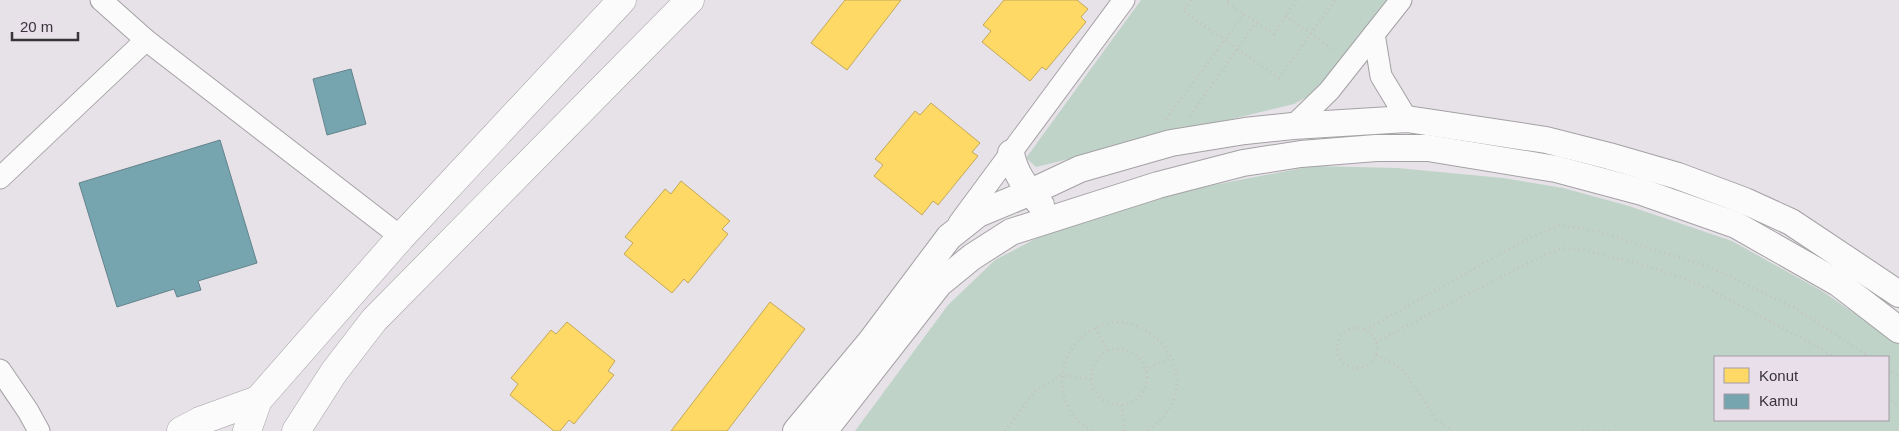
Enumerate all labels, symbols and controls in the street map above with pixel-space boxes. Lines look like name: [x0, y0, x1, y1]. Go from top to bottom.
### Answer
scale bar: [12, 10, 79, 42]
text: 20 m: [20, 18, 53, 35]
legend: [1714, 356, 1889, 421]
text: Konut: [1759, 367, 1799, 384]
text: Kamu: [1759, 392, 1798, 409]

